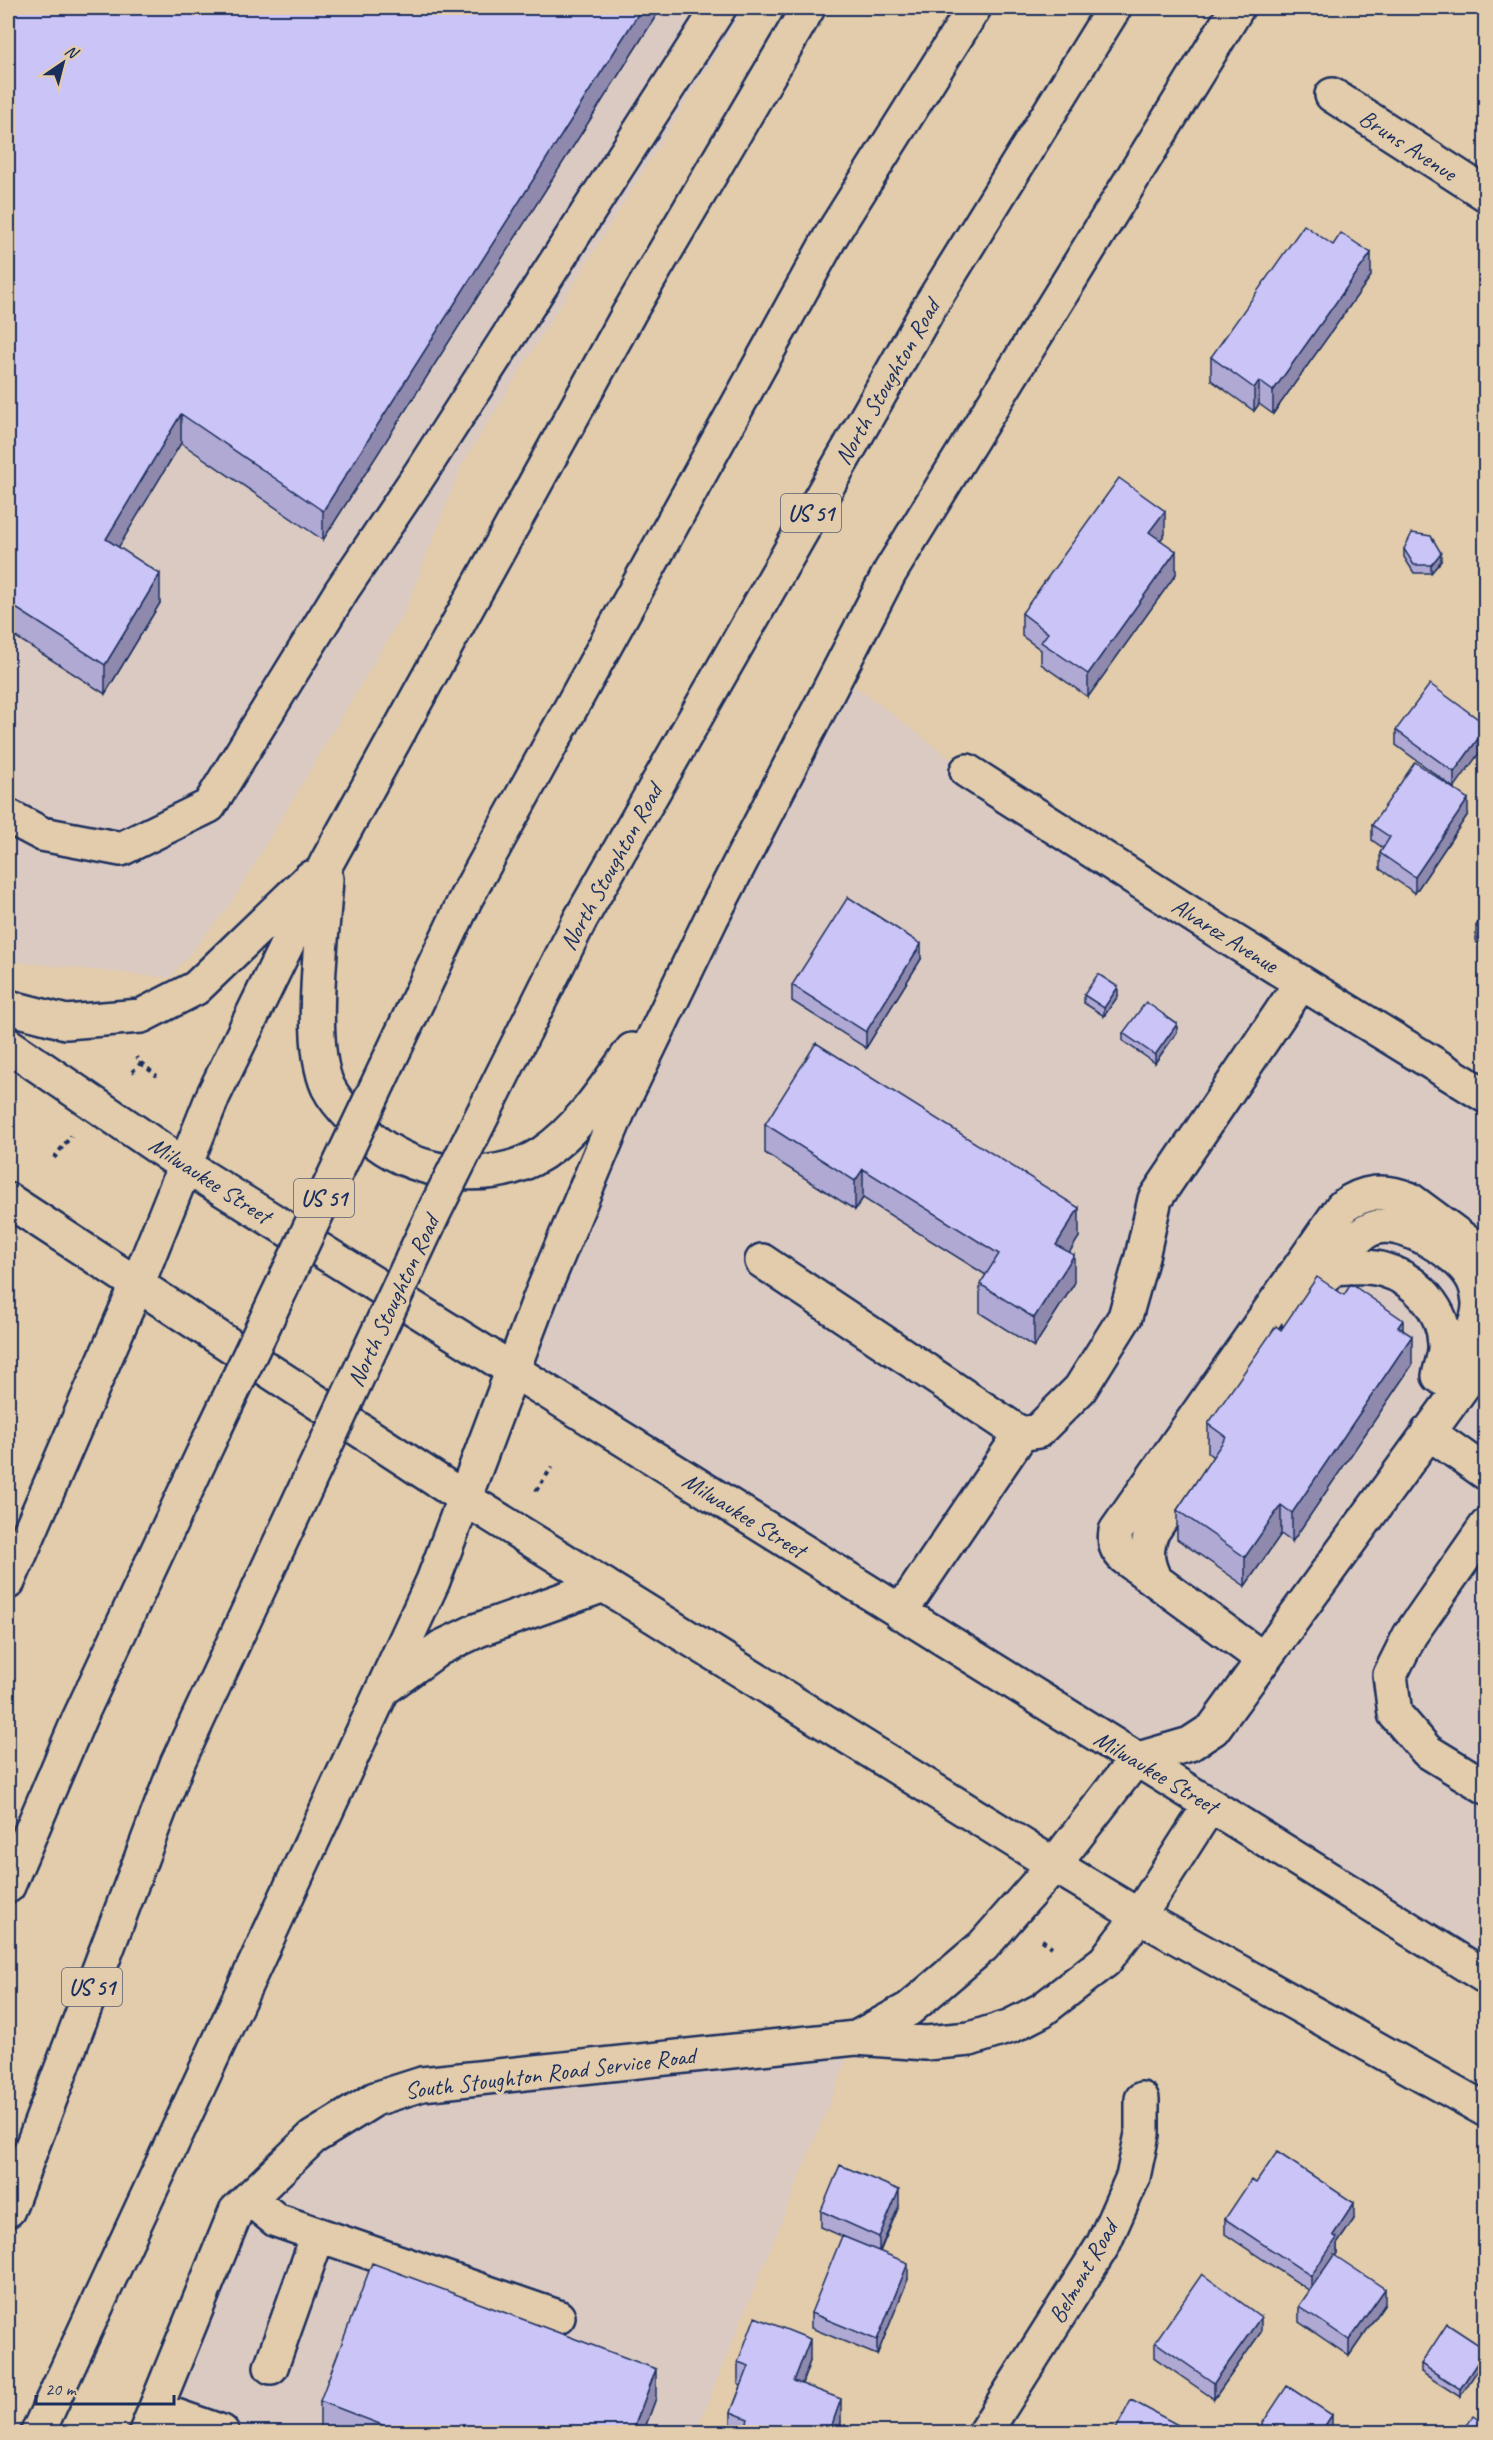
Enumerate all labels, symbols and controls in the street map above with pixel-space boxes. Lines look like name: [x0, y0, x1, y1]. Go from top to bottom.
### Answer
north arrow: [33, 33, 93, 93]
text: N: [61, 40, 83, 64]
street label: Bruns Avenue: [1354, 102, 1464, 189]
street label: North Stoughton Road: [828, 291, 948, 470]
road number: US 51: [781, 494, 841, 532]
street label: North Stoughton Road: [553, 775, 671, 955]
street label: Alvarez Avenue: [1166, 891, 1286, 981]
street label: Milwaukee Street: [143, 1129, 279, 1232]
road number: US 51: [294, 1179, 354, 1217]
street label: North Stoughton Road: [340, 1207, 447, 1391]
street label: Milwaukee Street: [677, 1465, 814, 1566]
street label: Milwaukee Street: [1089, 1723, 1226, 1822]
road number: US 51: [62, 1968, 122, 2006]
street label: South Stoughton Road Service Road: [403, 2040, 701, 2106]
street label: Belmont Road: [1042, 2212, 1126, 2329]
scale bar: [36, 2368, 174, 2406]
text: 20 m: [45, 2378, 78, 2400]

